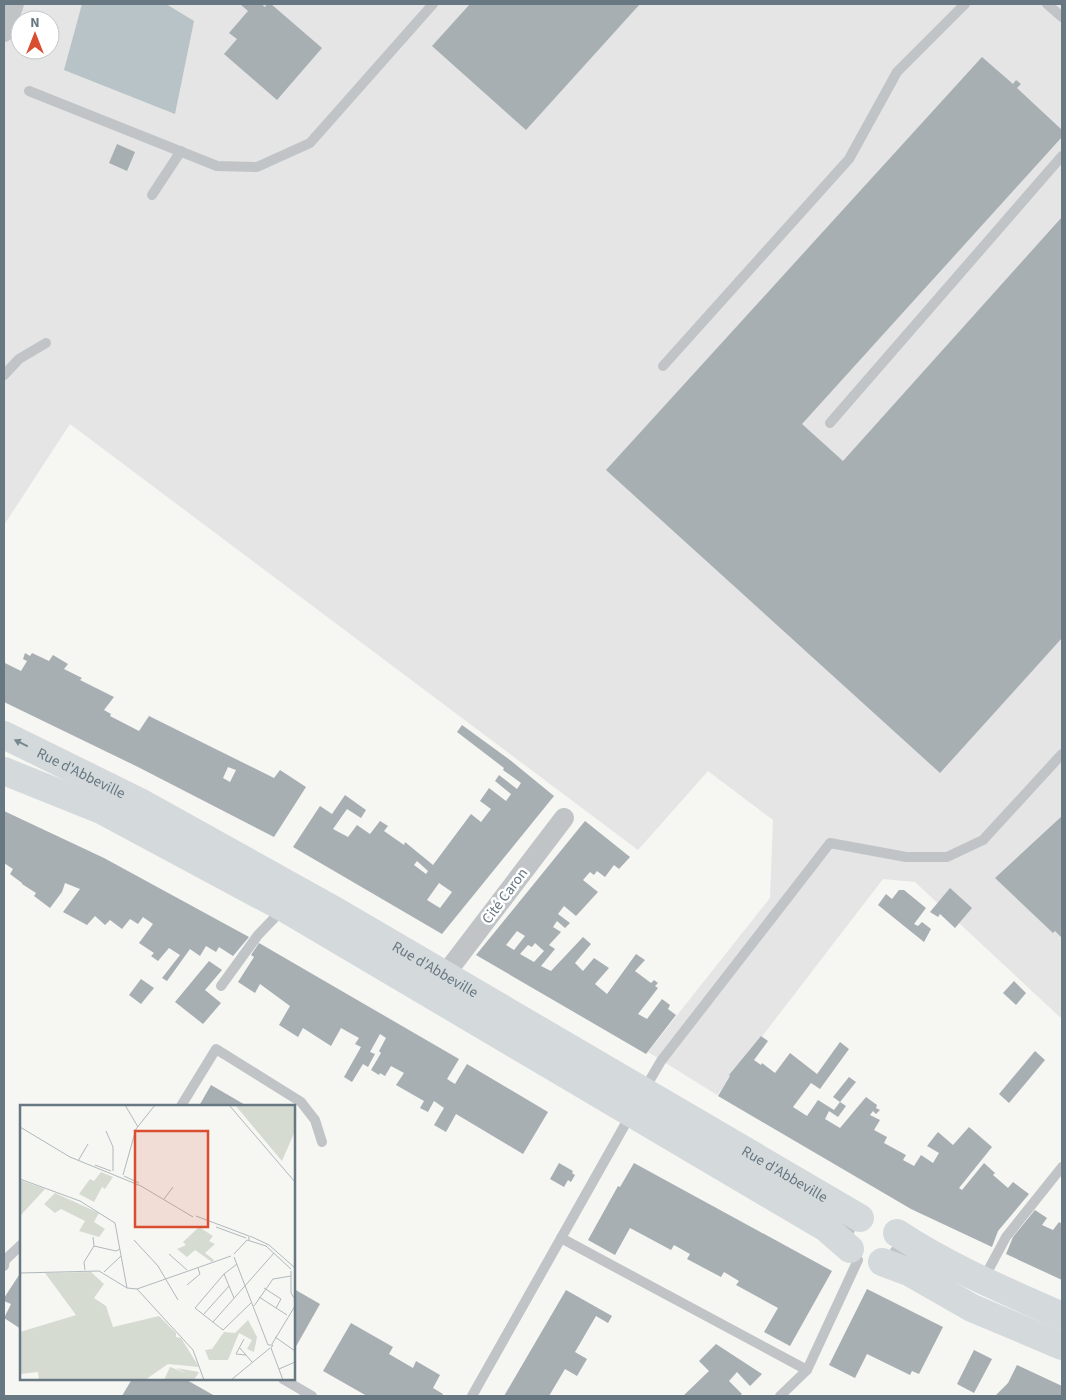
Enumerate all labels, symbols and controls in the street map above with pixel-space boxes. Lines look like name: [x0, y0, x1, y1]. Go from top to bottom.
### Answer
north arrow: [10, 10, 60, 60]
text: N: [30, 13, 40, 33]
one-way arrow: [14, 739, 28, 747]
street label: Rue d'Abbeville: [33, 742, 129, 804]
street label: Cité Caron: [477, 864, 533, 928]
street label: Rue d'Abbeville: [388, 936, 482, 1003]
inset map: [20, 1105, 295, 1380]
street label: Rue d'Abbeville: [738, 1140, 832, 1207]

